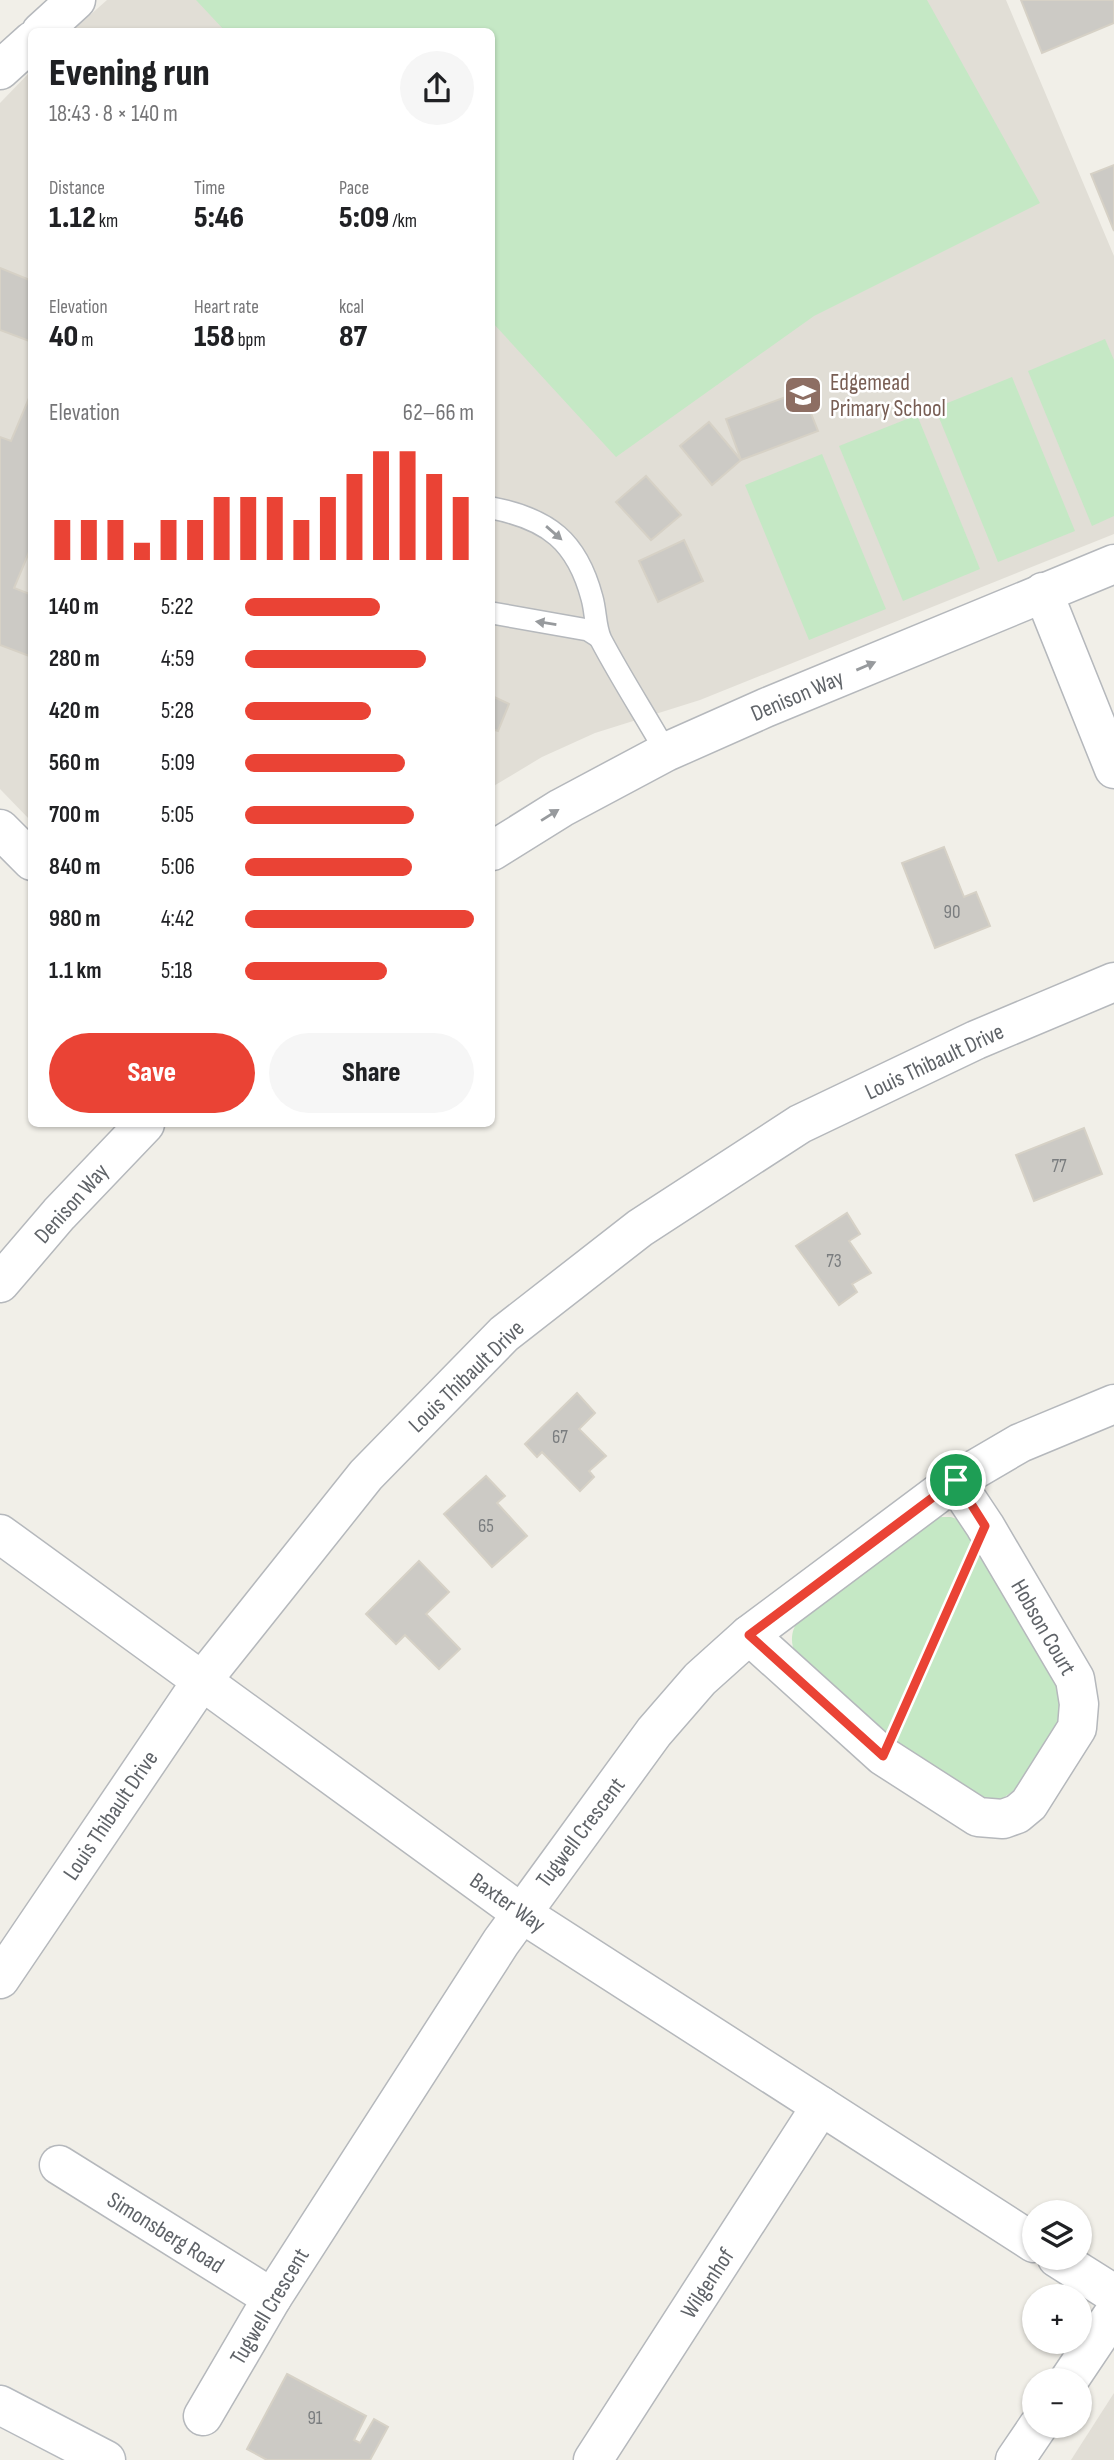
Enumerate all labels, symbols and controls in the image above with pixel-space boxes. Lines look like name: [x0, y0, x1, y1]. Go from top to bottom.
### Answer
text: Evening run: [49, 51, 210, 96]
button: share: [400, 51, 474, 125]
text: 18:43 · 8 × 140 m: [49, 100, 178, 128]
text: Distance: [49, 177, 105, 200]
text: Time: [194, 177, 225, 200]
text: Pace: [339, 177, 369, 200]
text: 1.12: [49, 200, 96, 236]
text: 5:46: [194, 200, 244, 236]
text: 5:09: [339, 200, 389, 236]
text: km: [96, 210, 118, 233]
text: /km: [389, 210, 417, 233]
text: Elevation: [49, 296, 108, 319]
text: Heart rate: [194, 296, 259, 319]
text: kcal: [339, 296, 364, 319]
text: 40: [49, 319, 78, 355]
text: 158: [194, 319, 235, 355]
text: 87: [339, 319, 367, 355]
text: m: [78, 329, 94, 352]
text: bpm: [235, 329, 266, 352]
place label: Edgemead Primary School: [830, 369, 946, 423]
school or university icon: Edgemead Primary School: [782, 374, 824, 416]
text: Elevation: [49, 399, 120, 427]
text: 62–66 m: [403, 399, 474, 427]
one-way arrow: [545, 525, 562, 540]
text: 140 m: [49, 593, 99, 621]
text: 5:22: [161, 593, 194, 621]
one-way arrow: [535, 617, 557, 628]
text: 280 m: [49, 645, 100, 673]
text: 4:59: [161, 645, 194, 673]
one-way arrow: [855, 660, 876, 671]
street label: Denison Way: [747, 664, 848, 728]
text: 420 m: [49, 697, 100, 725]
text: 5:28: [161, 697, 194, 725]
text: 560 m: [49, 749, 100, 777]
text: 5:09: [161, 749, 195, 777]
text: 700 m: [49, 801, 100, 829]
text: 5:05: [161, 801, 194, 829]
one-way arrow: [540, 809, 559, 822]
text: 840 m: [49, 853, 101, 881]
text: 5:06: [161, 853, 195, 881]
house number: 90: [944, 901, 960, 924]
text: 980 m: [49, 905, 101, 933]
text: 4:42: [161, 905, 194, 933]
text: 1.1 km: [49, 957, 102, 985]
text: 5:18: [161, 957, 193, 985]
street label: Louis Thibault Drive: [861, 1018, 1008, 1106]
button: Save: [49, 1033, 255, 1113]
button: Share: [269, 1033, 474, 1113]
house number: 77: [1051, 1155, 1067, 1178]
street label: Denison Way: [29, 1158, 115, 1249]
house number: 73: [826, 1250, 842, 1273]
street label: Louis Thibault Drive: [403, 1315, 530, 1439]
house number: 67: [552, 1426, 568, 1449]
pin: [926, 1450, 986, 1510]
icon: arrive: [937, 1461, 975, 1499]
house number: 65: [478, 1515, 494, 1538]
street label: Hobson Court: [1004, 1575, 1082, 1680]
street label: Louis Thibault Drive: [57, 1746, 164, 1886]
street label: Tugwell Crescent: [530, 1772, 631, 1893]
street label: Baxter Way: [464, 1867, 551, 1939]
street label: Simonsberg Road: [102, 2186, 229, 2280]
map controls: [1022, 2200, 1092, 2438]
button: layers: [1022, 2200, 1092, 2270]
street label: Tugwell Crescent: [224, 2243, 316, 2370]
street label: Wilgenhof: [675, 2243, 741, 2324]
button: +: [1022, 2284, 1092, 2354]
button: −: [1022, 2368, 1092, 2438]
house number: 91: [307, 2407, 323, 2430]

